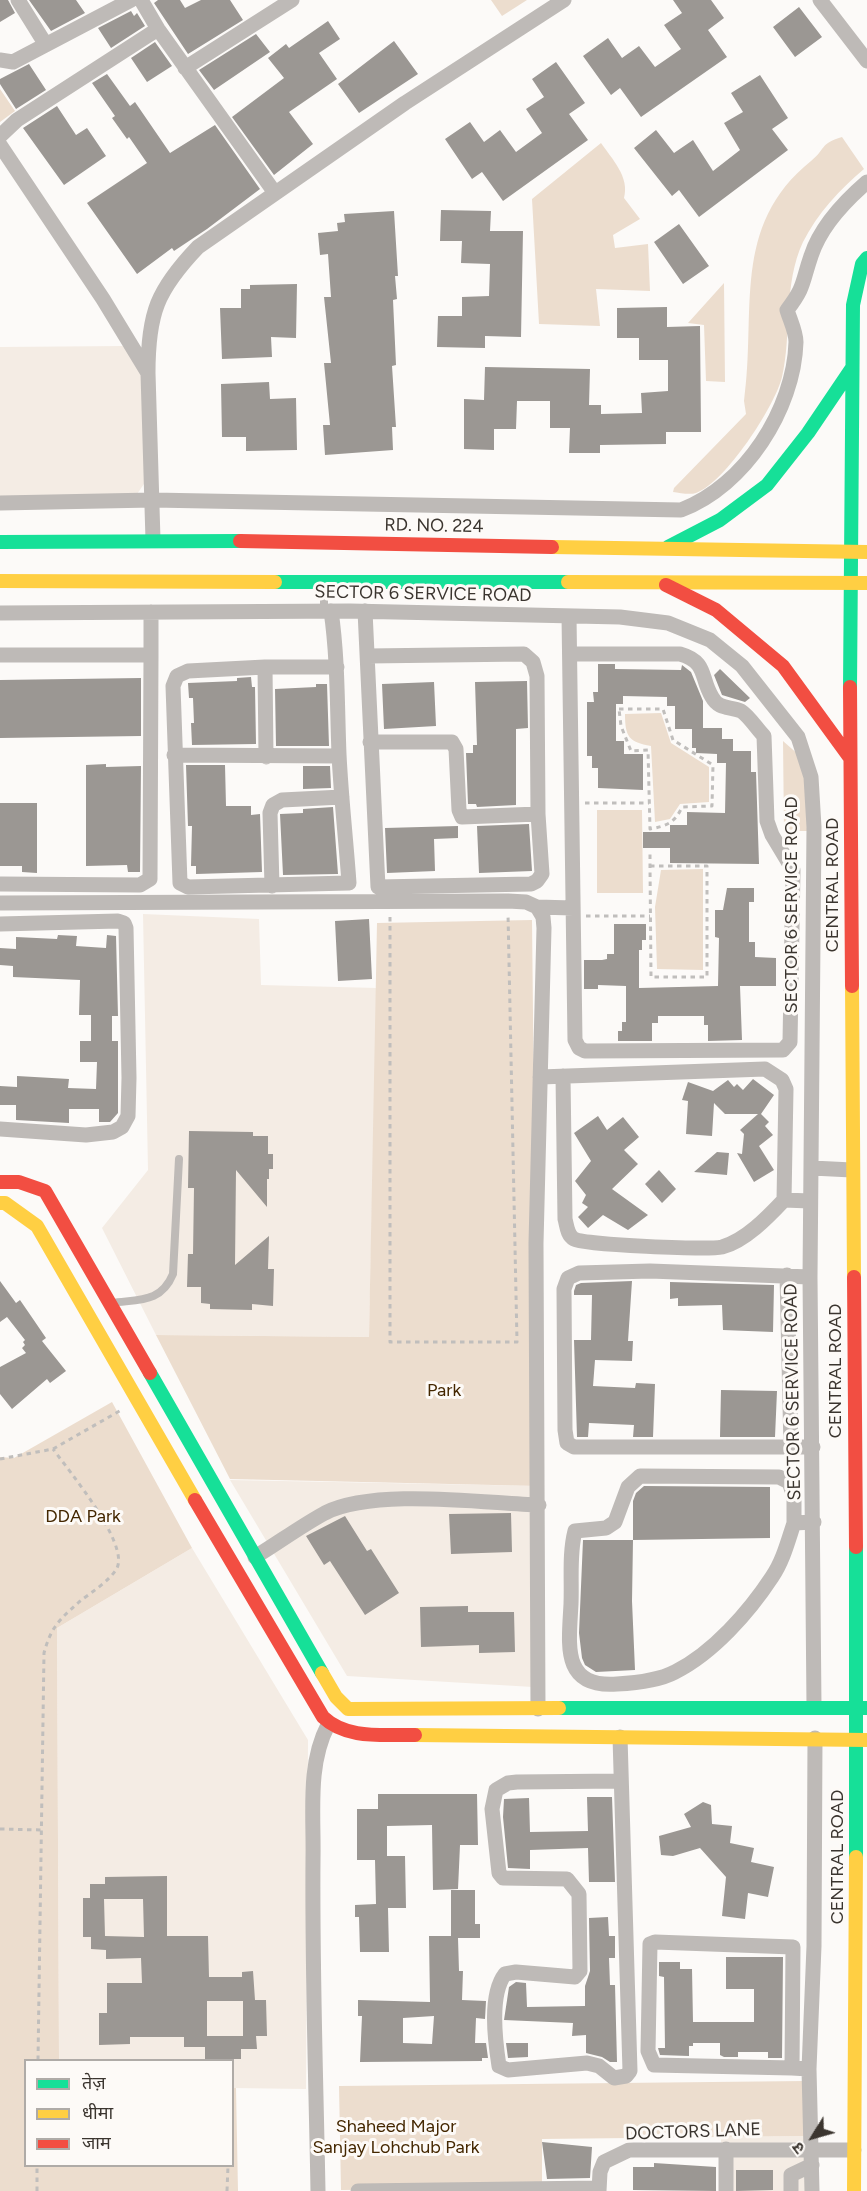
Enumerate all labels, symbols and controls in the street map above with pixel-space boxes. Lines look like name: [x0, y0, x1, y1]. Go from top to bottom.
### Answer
street label: RD. NO. 224: [384, 514, 484, 538]
street label: SECTOR 6 SERVICE ROAD: [314, 581, 532, 607]
street label: SECTOR 6 SERVICE ROAD: [781, 796, 803, 1014]
street label: CENTRAL ROAD: [822, 818, 844, 952]
street label: SECTOR 6 SERVICE ROAD: [780, 1283, 806, 1501]
street label: CENTRAL ROAD: [825, 1304, 847, 1438]
park label: Park: [427, 1380, 461, 1402]
park label: DDA Park: [45, 1506, 121, 1528]
street label: CENTRAL ROAD: [827, 1790, 849, 1924]
legend: [24, 2059, 234, 2167]
text: तेज़: [82, 2072, 106, 2094]
text: धीमा: [82, 2102, 113, 2124]
north arrow: [783, 2107, 843, 2167]
park label: Shaheed Major Sanjay Lohchub Park: [313, 2116, 479, 2158]
street label: DOCTORS LANE: [625, 2119, 761, 2145]
text: जाम: [82, 2132, 111, 2154]
text: उ: [788, 2139, 809, 2158]

